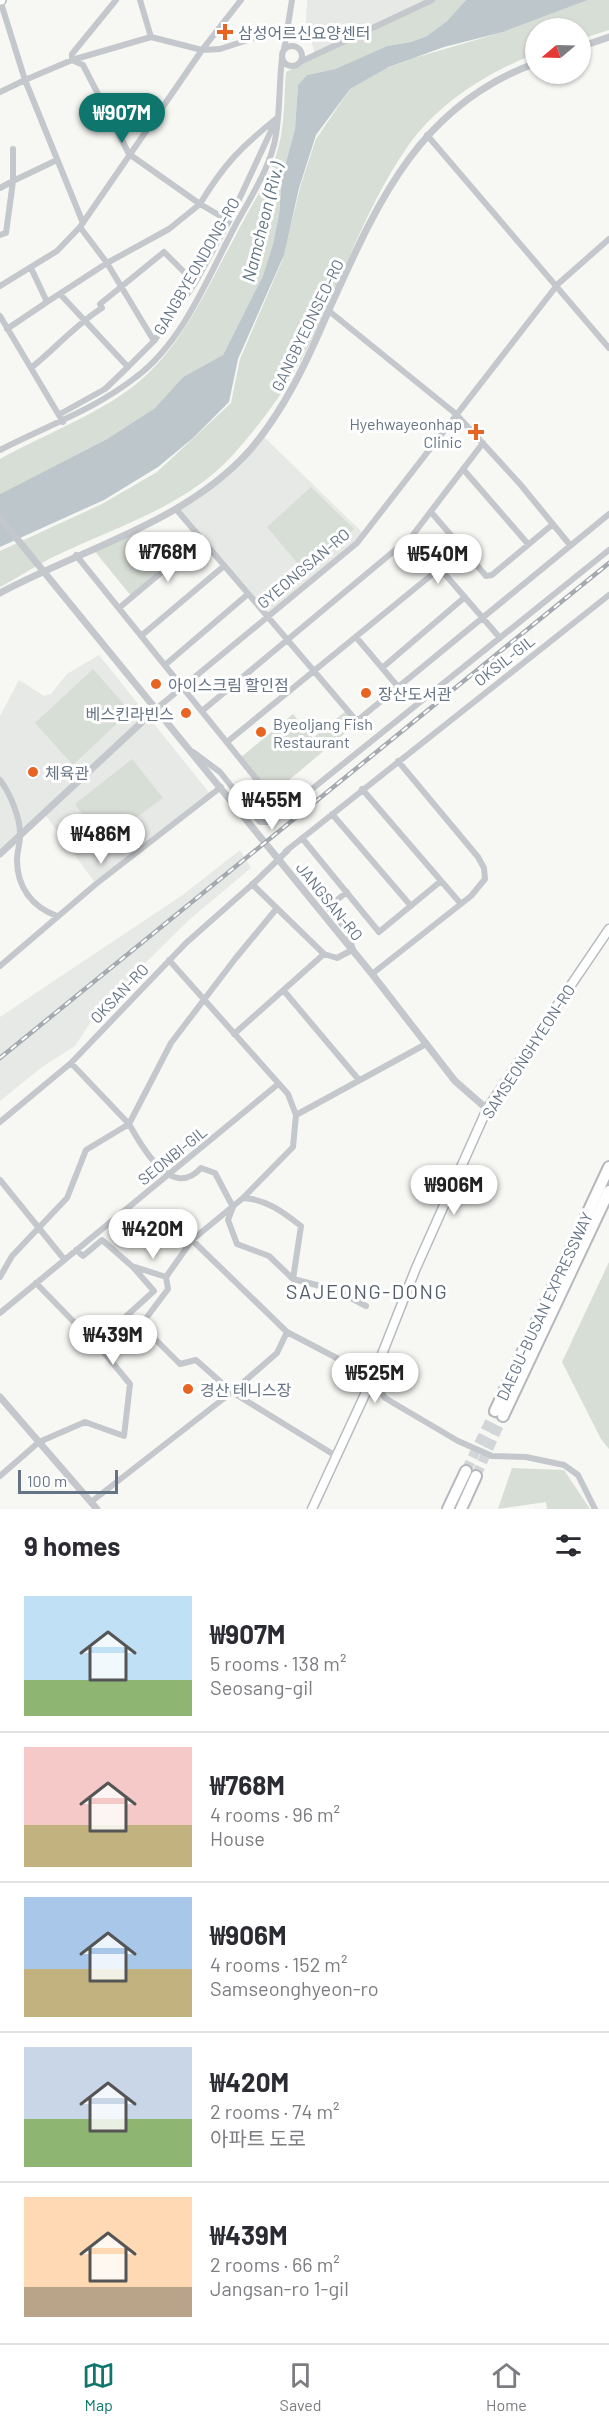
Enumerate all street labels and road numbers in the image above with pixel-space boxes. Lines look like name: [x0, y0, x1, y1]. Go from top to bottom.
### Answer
street label: GANGBYEONDONG-RO: [149, 194, 243, 338]
street label: GANGBYEONSEO-RO: [267, 256, 347, 394]
street label: GYEONGSAN-RO: [253, 524, 353, 612]
street label: OKSIL-GIL: [470, 630, 538, 690]
street label: JANGSAN-RO: [293, 858, 367, 944]
street label: OKSAN-RO: [86, 959, 152, 1027]
street label: SAMSEONGHYEON-RO: [478, 980, 578, 1122]
street label: SEONBI-GIL: [134, 1121, 210, 1189]
street label: DAEGU-BUSAN EXPRESSWAY: [492, 1209, 596, 1403]

